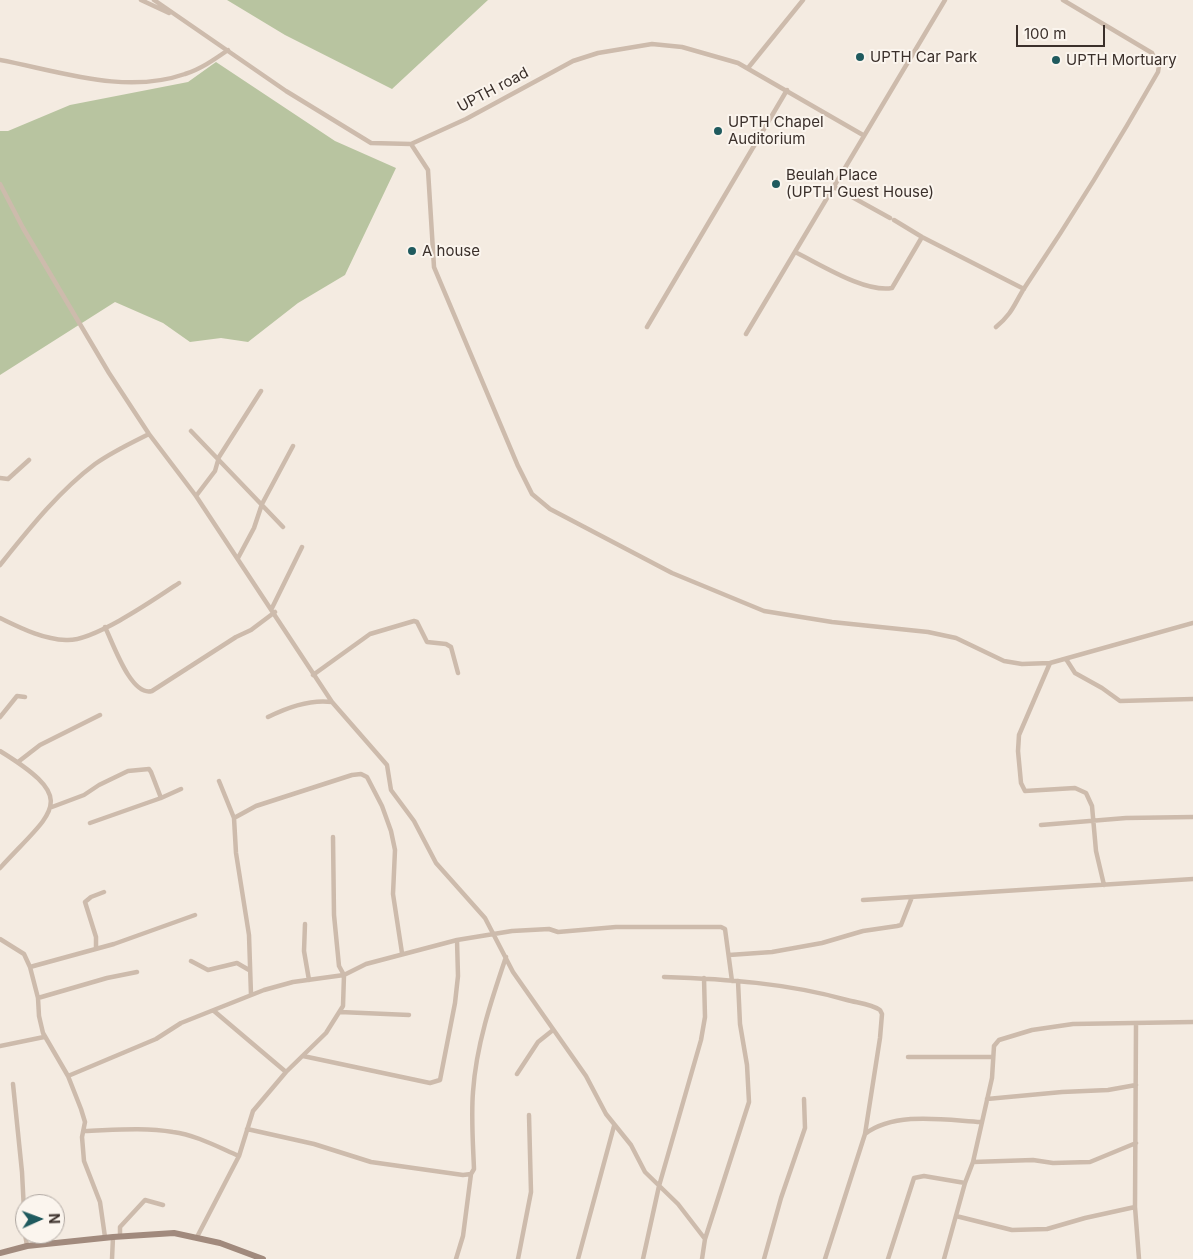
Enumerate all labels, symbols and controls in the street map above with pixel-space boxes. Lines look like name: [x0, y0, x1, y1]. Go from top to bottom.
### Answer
scale bar: [1018, 15, 1107, 47]
text: 100 m: [1024, 24, 1066, 43]
place label: UPTH Car Park: [870, 48, 977, 66]
marker: UPTH Car Park: [854, 51, 866, 63]
place label: UPTH Mortuary: [1066, 51, 1177, 69]
marker: UPTH Mortuary: [1050, 54, 1062, 66]
street label: UPTH road: [454, 64, 532, 116]
place label: UPTH Chapel Auditorium: [728, 113, 824, 148]
marker: UPTH Chapel Auditorium: [712, 125, 724, 137]
place label: Beulah Place (UPTH Guest House): [786, 166, 934, 201]
marker: Beulah Place (UPTH Guest House): [770, 178, 782, 190]
place label: A house: [422, 242, 480, 260]
marker: A house: [406, 245, 418, 257]
north arrow: [15, 1194, 65, 1244]
text: N: [46, 1213, 63, 1224]

